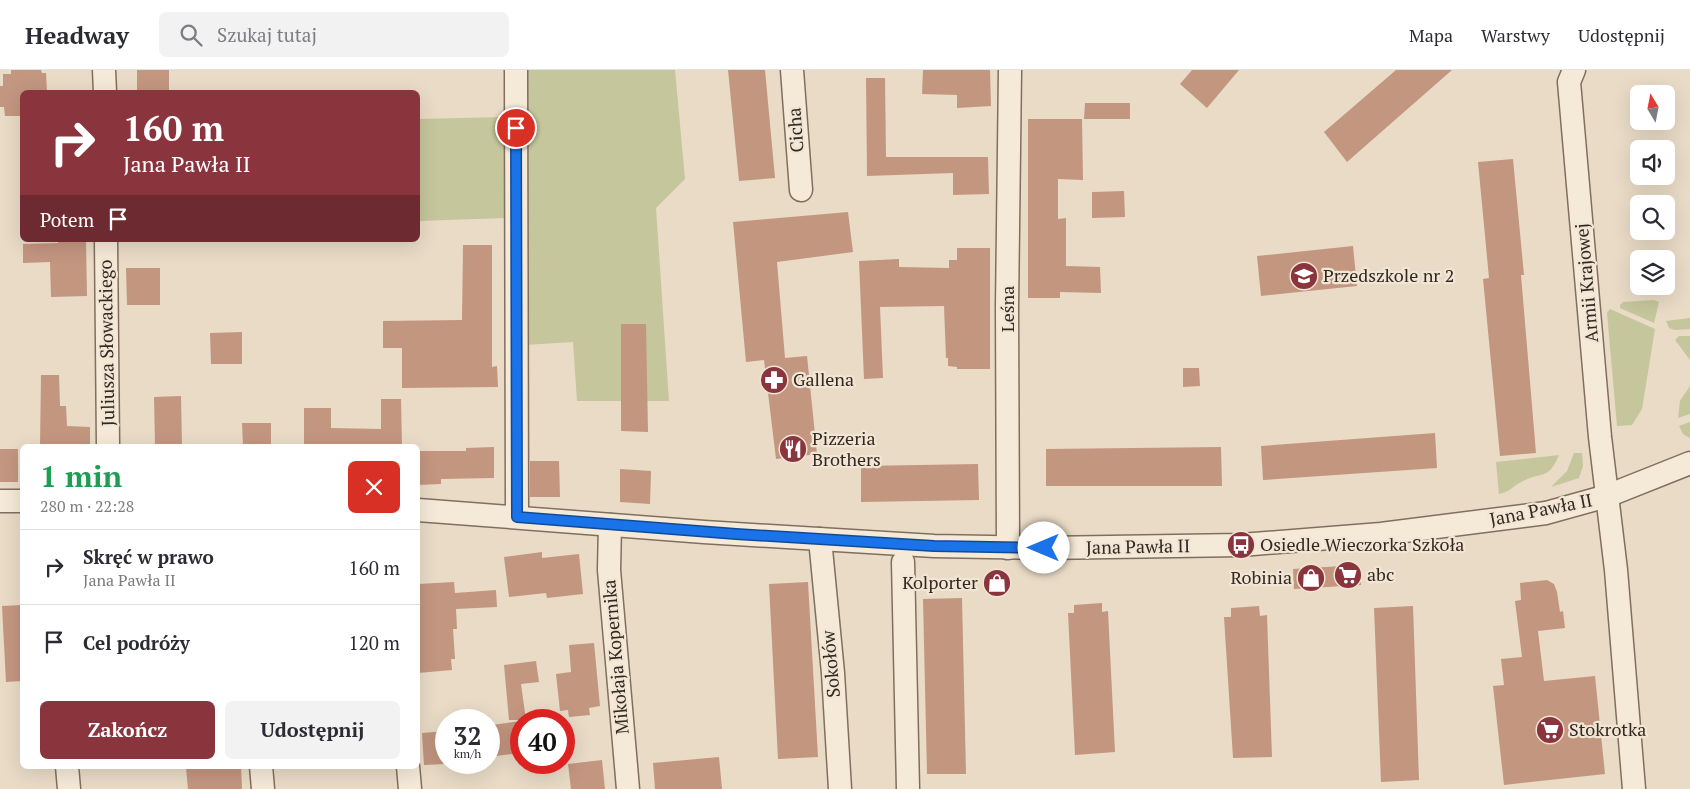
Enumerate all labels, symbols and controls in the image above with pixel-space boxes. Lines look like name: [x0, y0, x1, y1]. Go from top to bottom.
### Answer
search box: [159, 12, 509, 57]
text: Headway: [25, 19, 129, 51]
icon: search: [177, 21, 205, 49]
text: Szukaj tutaj: [217, 22, 317, 47]
text: Mapa: [1409, 23, 1453, 47]
text: Warstwy: [1481, 23, 1550, 47]
text: Udostępnij: [1578, 23, 1665, 47]
north arrow: [1630, 85, 1675, 130]
map controls: [1630, 85, 1675, 295]
text: 160 m: [123, 105, 224, 151]
pin: [495, 107, 537, 149]
street label: Cicha: [781, 107, 809, 153]
icon: right: [40, 110, 105, 175]
icon: arrive: [502, 114, 530, 142]
button: sound: [1630, 140, 1675, 185]
text: Jana Pawła II: [123, 149, 250, 178]
button: search: [1630, 195, 1675, 240]
icon: arrive: [104, 205, 132, 233]
text: Potem: [40, 207, 94, 232]
street label: Armii Krajowej: [1569, 222, 1603, 344]
button: layers: [1630, 250, 1675, 295]
street label: Juliusza Słowackiego: [93, 259, 119, 427]
school or university icon: Przedszkole nr 2: [1289, 261, 1319, 291]
place label: Przedszkole nr 2: [1323, 263, 1454, 287]
street label: Leśna: [995, 286, 1019, 332]
pharmacy icon: Gallena: [759, 365, 789, 395]
place label: Gallena: [793, 367, 854, 391]
place label: Pizzeria Brothers: [812, 426, 881, 471]
restaurant icon: Pizzeria Brothers: [778, 434, 808, 464]
text: 1 min: [40, 456, 122, 496]
button: close: [348, 461, 400, 513]
street label: Jana Pawła II: [1487, 487, 1594, 531]
text: 280 m · 22:28: [40, 495, 134, 517]
position arrow: [1017, 521, 1069, 573]
bus stop icon: Osiedle Wieczorka Szkoła: [1226, 530, 1256, 560]
place label: Osiedle Wieczorka Szkoła: [1260, 532, 1464, 556]
street label: Jana Pawła II: [1086, 533, 1190, 559]
text: Skręć w prawo: [83, 544, 214, 569]
icon: right: [40, 553, 68, 581]
text: 160 m: [349, 555, 400, 580]
supermarket icon: abc: [1333, 560, 1363, 590]
place label: abc: [1367, 562, 1394, 586]
shop icon: Robinia: [1296, 563, 1326, 593]
place label: Robinia: [1230, 565, 1292, 589]
shop icon: Kolporter: [982, 568, 1012, 598]
text: Jana Pawła II: [83, 569, 176, 591]
place label: Kolporter: [902, 570, 978, 594]
street label: Mikołaja Kopernika: [596, 579, 634, 735]
icon: arrive: [40, 628, 68, 656]
street label: Sokołów: [815, 629, 845, 699]
text: Cel podróży: [83, 630, 190, 655]
text: 120 m: [349, 630, 400, 655]
button: Zakończ: [40, 701, 215, 759]
button: Udostępnij: [225, 701, 400, 759]
speed limit sign: 40: [510, 709, 575, 774]
supermarket icon: Stokrotka: [1535, 715, 1565, 745]
place label: Stokrotka: [1569, 717, 1646, 741]
text: 32: [453, 719, 482, 752]
text: km/h: [454, 746, 481, 761]

